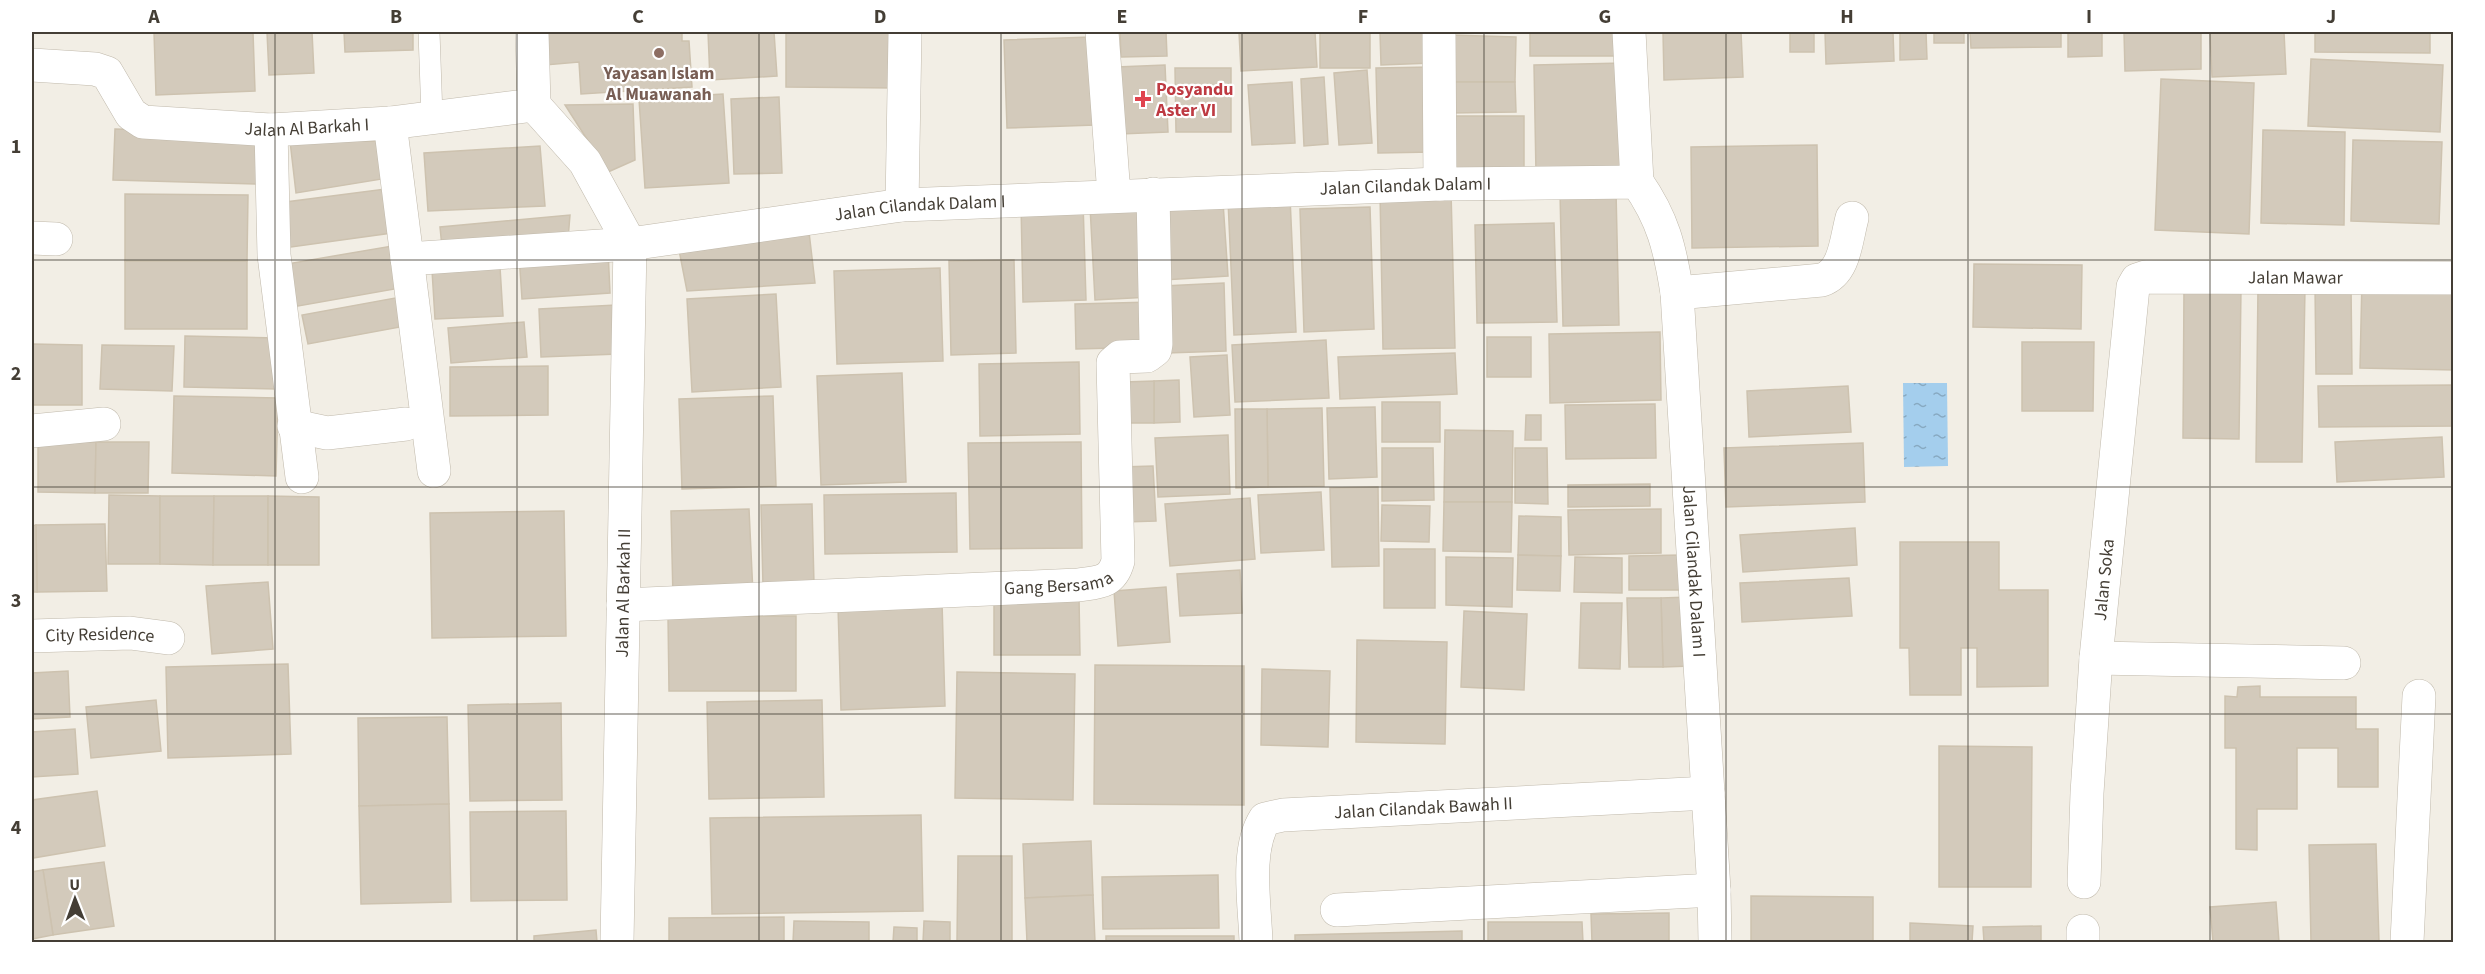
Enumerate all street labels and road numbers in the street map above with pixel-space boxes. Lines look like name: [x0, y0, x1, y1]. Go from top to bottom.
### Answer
street label: Jalan Al Barkah I: [244, 112, 370, 143]
street label: Jalan Cilandak Dalam I: [1319, 171, 1491, 202]
street label: Jalan Cilandak Dalam I: [833, 189, 1006, 228]
street label: Jalan Mawar: [2248, 265, 2344, 291]
street label: Jalan Cilandak Dalam I: [1676, 485, 1712, 658]
street label: Jalan Al Barkah II: [610, 528, 637, 658]
street label: Jalan Soka: [2088, 538, 2121, 622]
street label: Gang Bersama: [1004, 566, 1119, 601]
street label: City Residence: [45, 621, 156, 649]
street label: Jalan Cilandak Bawah II: [1333, 791, 1513, 825]

